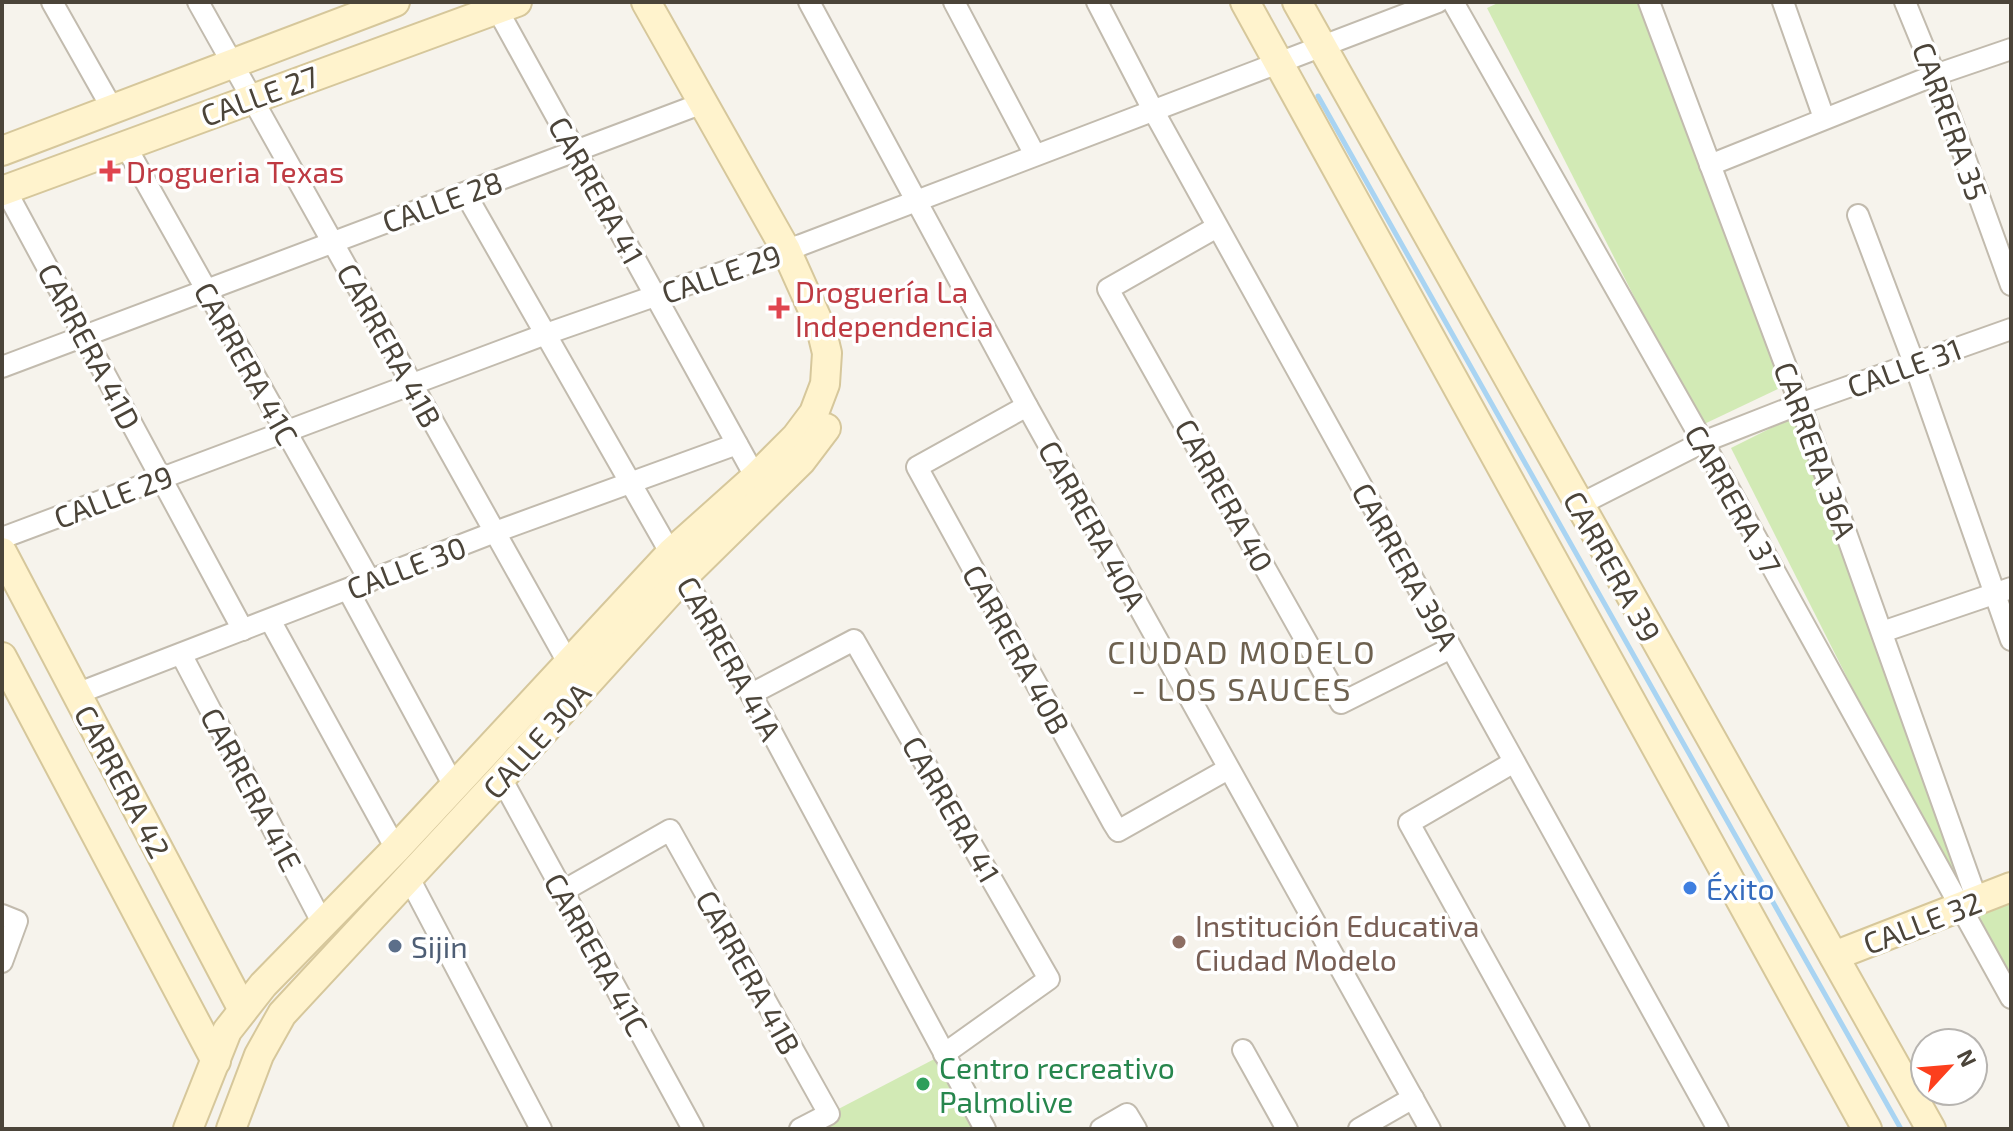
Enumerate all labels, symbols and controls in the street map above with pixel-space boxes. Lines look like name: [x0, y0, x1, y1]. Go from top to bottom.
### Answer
street label: CARRERA 35: [1906, 37, 1996, 205]
street label: CALLE 27: [195, 57, 323, 133]
street label: CARRERA 41: [542, 110, 652, 270]
place label: Drogueria Texas: [126, 153, 344, 189]
marker: Drogueria Texas: [101, 162, 119, 180]
street label: CALLE 28: [377, 163, 507, 239]
street label: CALLE 29: [656, 236, 786, 310]
street label: CARRERA 41D: [31, 257, 149, 435]
street label: CARRERA 41B: [330, 257, 450, 433]
place label: Droguería La Independencia: [795, 273, 994, 343]
street label: CARRERA 41C: [188, 275, 306, 451]
marker: Droguería La Independencia: [770, 299, 788, 317]
street label: CALLE 31: [1842, 330, 1966, 404]
street label: CARRERA 36A: [1767, 357, 1865, 544]
street label: CARRERA 40: [1168, 412, 1282, 578]
street label: CARRERA 37: [1678, 418, 1790, 580]
street label: CARRERA 40A: [1032, 434, 1154, 616]
street label: CALLE 29: [49, 457, 177, 535]
street label: CARRERA 39A: [1345, 476, 1467, 656]
street label: CARRERA 39: [1557, 484, 1669, 648]
street label: CALLE 30: [341, 528, 471, 606]
street label: CARRERA 40B: [956, 558, 1078, 740]
street label: CARRERA 41A: [670, 570, 790, 747]
district label: CIUDAD MODELO - LOS SAUCES: [1107, 632, 1377, 707]
street label: CALLE 30A: [475, 674, 598, 805]
street label: CARRERA 42: [68, 698, 178, 864]
street label: CARRERA 41E: [194, 701, 310, 877]
street label: CARRERA 41: [896, 729, 1008, 889]
street label: CARRERA 41C: [538, 866, 656, 1042]
place label: Éxito: [1706, 870, 1775, 906]
marker: Éxito: [1681, 879, 1699, 897]
street label: CALLE 32: [1858, 883, 1986, 961]
street label: CARRERA 41B: [689, 884, 809, 1060]
place label: Institución Educativa Ciudad Modelo: [1195, 907, 1480, 977]
place label: Sijin: [411, 928, 468, 964]
marker: Institución Educativa Ciudad Modelo: [1170, 933, 1188, 951]
marker: Sijin: [386, 937, 404, 955]
north arrow: [1909, 1027, 1989, 1107]
text: N: [1953, 1045, 1983, 1071]
place label: Centro recreativo Palmolive: [939, 1049, 1175, 1119]
marker: Centro recreativo Palmolive: [914, 1075, 932, 1093]

